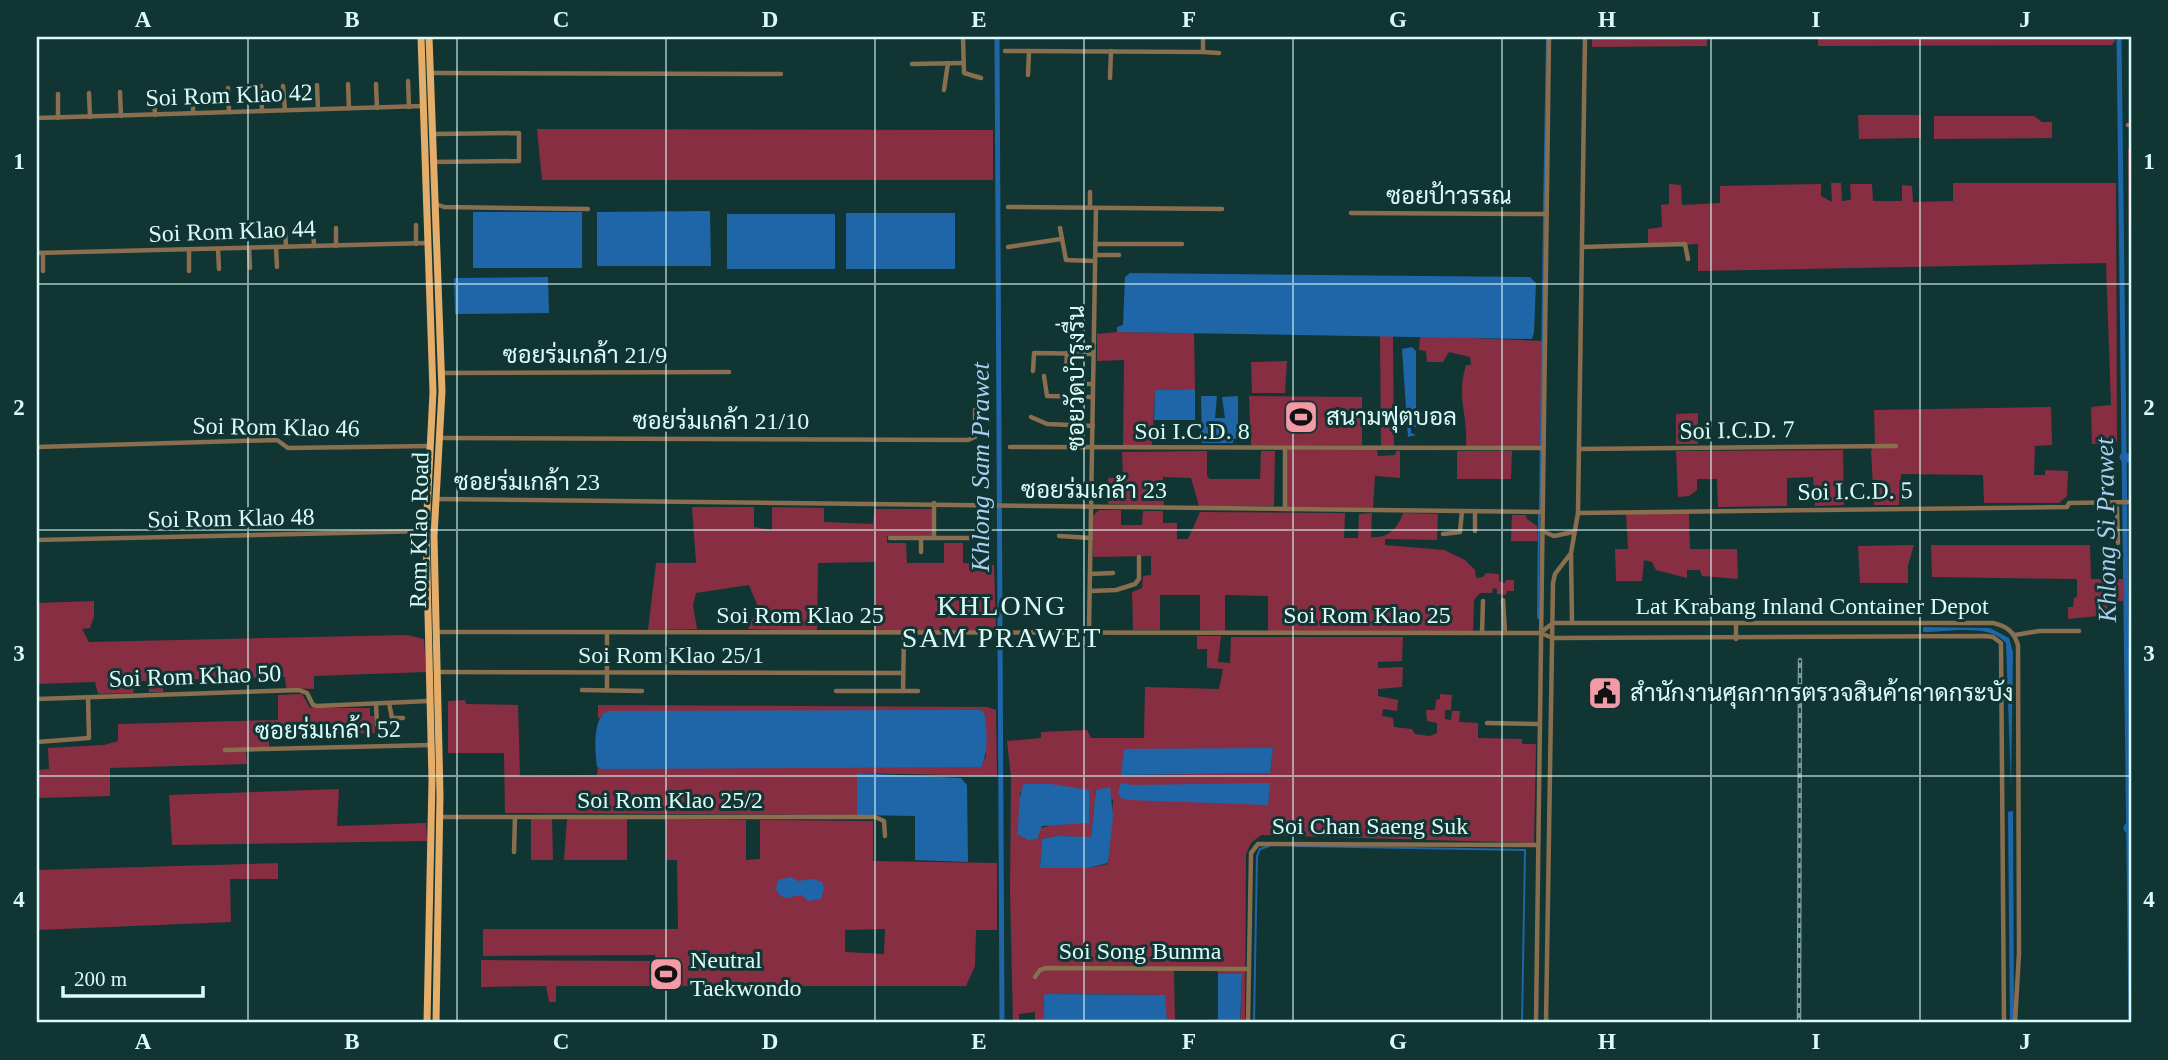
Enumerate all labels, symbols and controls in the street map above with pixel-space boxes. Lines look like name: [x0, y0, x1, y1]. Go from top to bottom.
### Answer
text: A: [135, 7, 152, 32]
text: B: [344, 7, 360, 32]
text: C: [553, 7, 569, 32]
text: D: [762, 7, 778, 32]
text: E: [971, 7, 987, 32]
text: F: [1182, 7, 1196, 32]
text: G: [1389, 7, 1407, 32]
text: H: [1598, 7, 1616, 32]
text: I: [1812, 7, 1821, 32]
text: J: [2019, 7, 2031, 32]
street label: Soi Rom Klao 42: [145, 79, 313, 111]
text: 1: [13, 149, 25, 174]
text: 1: [2143, 149, 2155, 174]
street label: ซอยป้าวรรณ: [1386, 181, 1512, 209]
street label: Soi Rom Klao 44: [148, 215, 316, 247]
street label: ซอยวัดบำรุงรื่น: [1055, 305, 1092, 451]
street label: ซอยร่มเกล้า 21/9: [503, 340, 667, 368]
water label: Khlong Sam Prawet: [966, 362, 995, 573]
text: 2: [13, 395, 25, 420]
text: 2: [2143, 395, 2155, 420]
sports icon: สนามฟุตบอล: [1282, 398, 1320, 436]
place label: สนามฟุตบอล: [1326, 404, 1457, 433]
street label: ซอยร่มเกล้า 21/10: [633, 406, 809, 434]
street label: Soi Rom Klao 46: [192, 413, 360, 441]
street label: Soi I.C.D. 7: [1679, 416, 1795, 444]
street label: Soi I.C.D. 8: [1134, 418, 1250, 444]
water label: Khlong Si Prawet: [2090, 437, 2122, 624]
street label: Rom Klao Road: [405, 452, 433, 608]
street label: ซอยร่มเกล้า 23: [454, 467, 600, 495]
street label: ซอยร่มเกล้า 23: [1021, 475, 1167, 503]
street label: Soi I.C.D. 5: [1797, 477, 1913, 505]
street label: Soi Rom Klao 48: [147, 504, 315, 532]
district label: KHLONG SAM PRAWET: [902, 590, 1102, 653]
street label: Lat Krabang Inland Container Depot: [1635, 593, 1989, 619]
street label: Soi Rom Klao 25: [716, 602, 884, 628]
street label: Soi Rom Klao 25: [1283, 602, 1451, 628]
text: 3: [13, 641, 25, 666]
text: 3: [2143, 641, 2155, 666]
street label: Soi Rom Klao 25/1: [578, 642, 764, 668]
street label: Soi Rom Khao 50: [108, 660, 282, 692]
public building icon: สำนักงานศุลกากรตรวจสินค้าลาดกระบัง: [1586, 674, 1624, 712]
place label: สำนักงานศุลกากรตรวจสินค้าลาดกระบัง: [1630, 678, 2013, 709]
street label: ซอยร่มเกล้า 52: [255, 714, 401, 744]
street label: Soi Rom Klao 25/2: [577, 787, 763, 813]
street label: Soi Chan Saeng Suk: [1272, 813, 1468, 839]
text: 4: [13, 887, 25, 912]
text: 4: [2143, 887, 2155, 912]
street label: Soi Song Bunma: [1059, 938, 1222, 964]
place label: Neutral Taekwondo: [690, 947, 802, 1001]
scale bar: [63, 955, 203, 999]
sports icon: Neutral Taekwondo: [647, 955, 685, 993]
text: 200 m: [74, 967, 127, 991]
text: A: [135, 1029, 152, 1054]
text: B: [344, 1029, 360, 1054]
text: C: [553, 1029, 569, 1054]
text: D: [762, 1029, 778, 1054]
text: E: [971, 1029, 987, 1054]
text: F: [1182, 1029, 1196, 1054]
text: G: [1389, 1029, 1407, 1054]
text: H: [1598, 1029, 1616, 1054]
text: I: [1812, 1029, 1821, 1054]
text: J: [2019, 1029, 2031, 1054]

